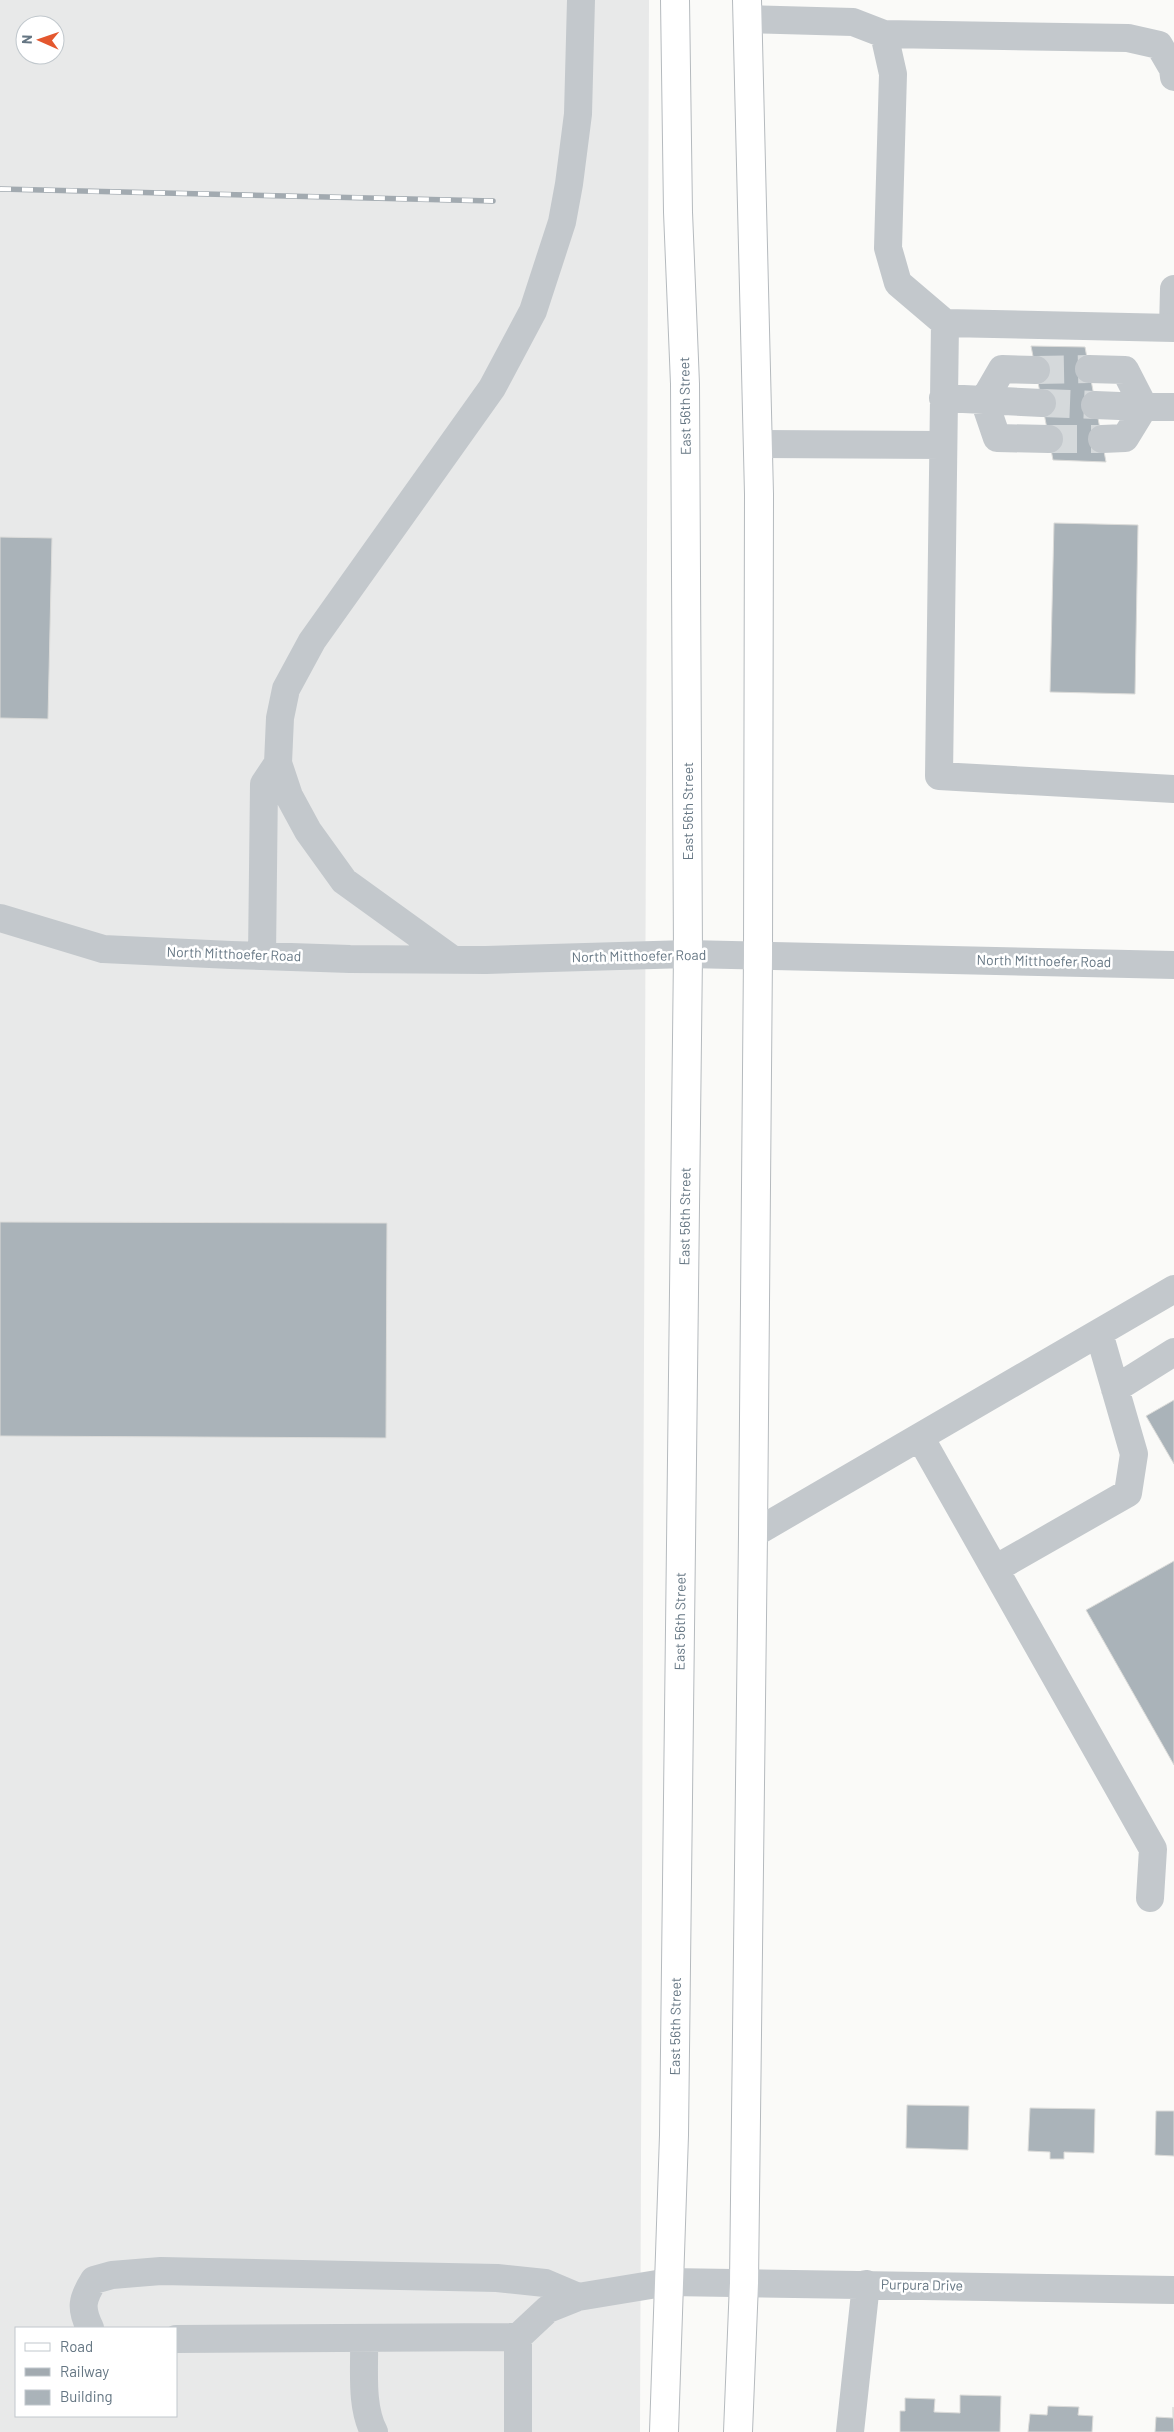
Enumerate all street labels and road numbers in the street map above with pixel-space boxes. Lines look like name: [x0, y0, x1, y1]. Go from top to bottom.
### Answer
street label: East 56th Street: [675, 357, 694, 455]
street label: East 56th Street: [679, 762, 696, 860]
street label: North Mitthoefer Road: [166, 943, 302, 964]
street label: North Mitthoefer Road: [572, 946, 706, 965]
street label: North Mitthoefer Road: [977, 951, 1111, 970]
street label: East 56th Street: [675, 1167, 693, 1266]
street label: East 56th Street: [671, 1572, 689, 1671]
street label: East 56th Street: [666, 1977, 684, 2076]
street label: Purpura Drive: [881, 2275, 963, 2294]

